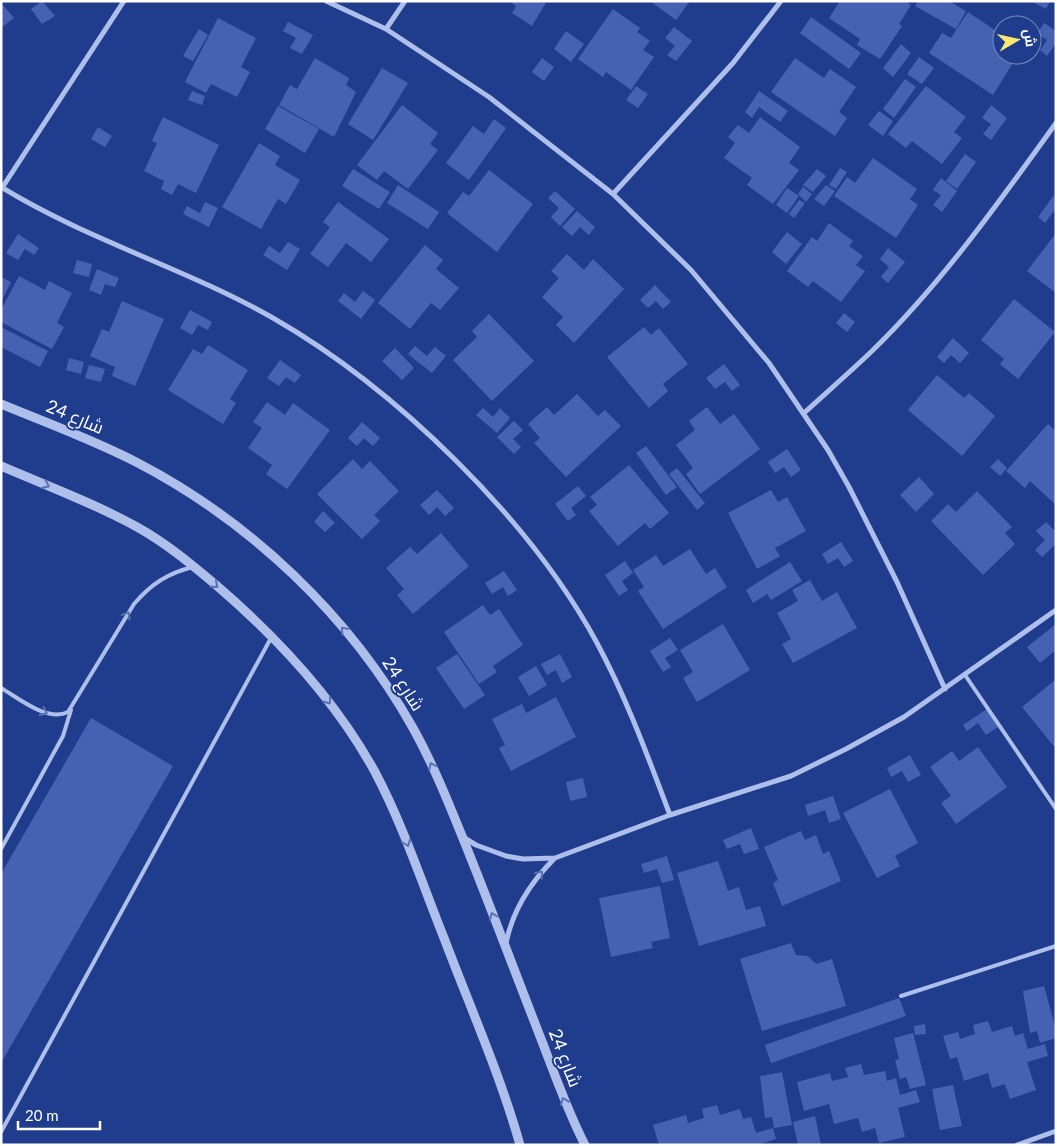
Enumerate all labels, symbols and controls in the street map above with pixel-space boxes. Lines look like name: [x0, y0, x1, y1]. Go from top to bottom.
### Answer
north arrow: [992, 15, 1042, 65]
text: ش: [1020, 28, 1040, 48]
street label: شارع 24: [43, 394, 107, 440]
one-way arrow: [41, 479, 50, 490]
one-way arrow: [210, 579, 219, 588]
one-way arrow: [121, 611, 131, 620]
one-way arrow: [341, 626, 350, 635]
street label: شارع 24: [376, 652, 430, 716]
one-way arrow: [323, 695, 331, 704]
one-way arrow: [39, 705, 48, 716]
one-way arrow: [428, 762, 438, 771]
one-way arrow: [401, 838, 411, 846]
one-way arrow: [535, 870, 544, 879]
one-way arrow: [489, 913, 499, 921]
street label: شارع 24: [543, 1026, 587, 1090]
one-way arrow: [560, 1097, 570, 1105]
scale bar: [18, 1098, 100, 1130]
text: 20 m: [25, 1106, 59, 1124]

